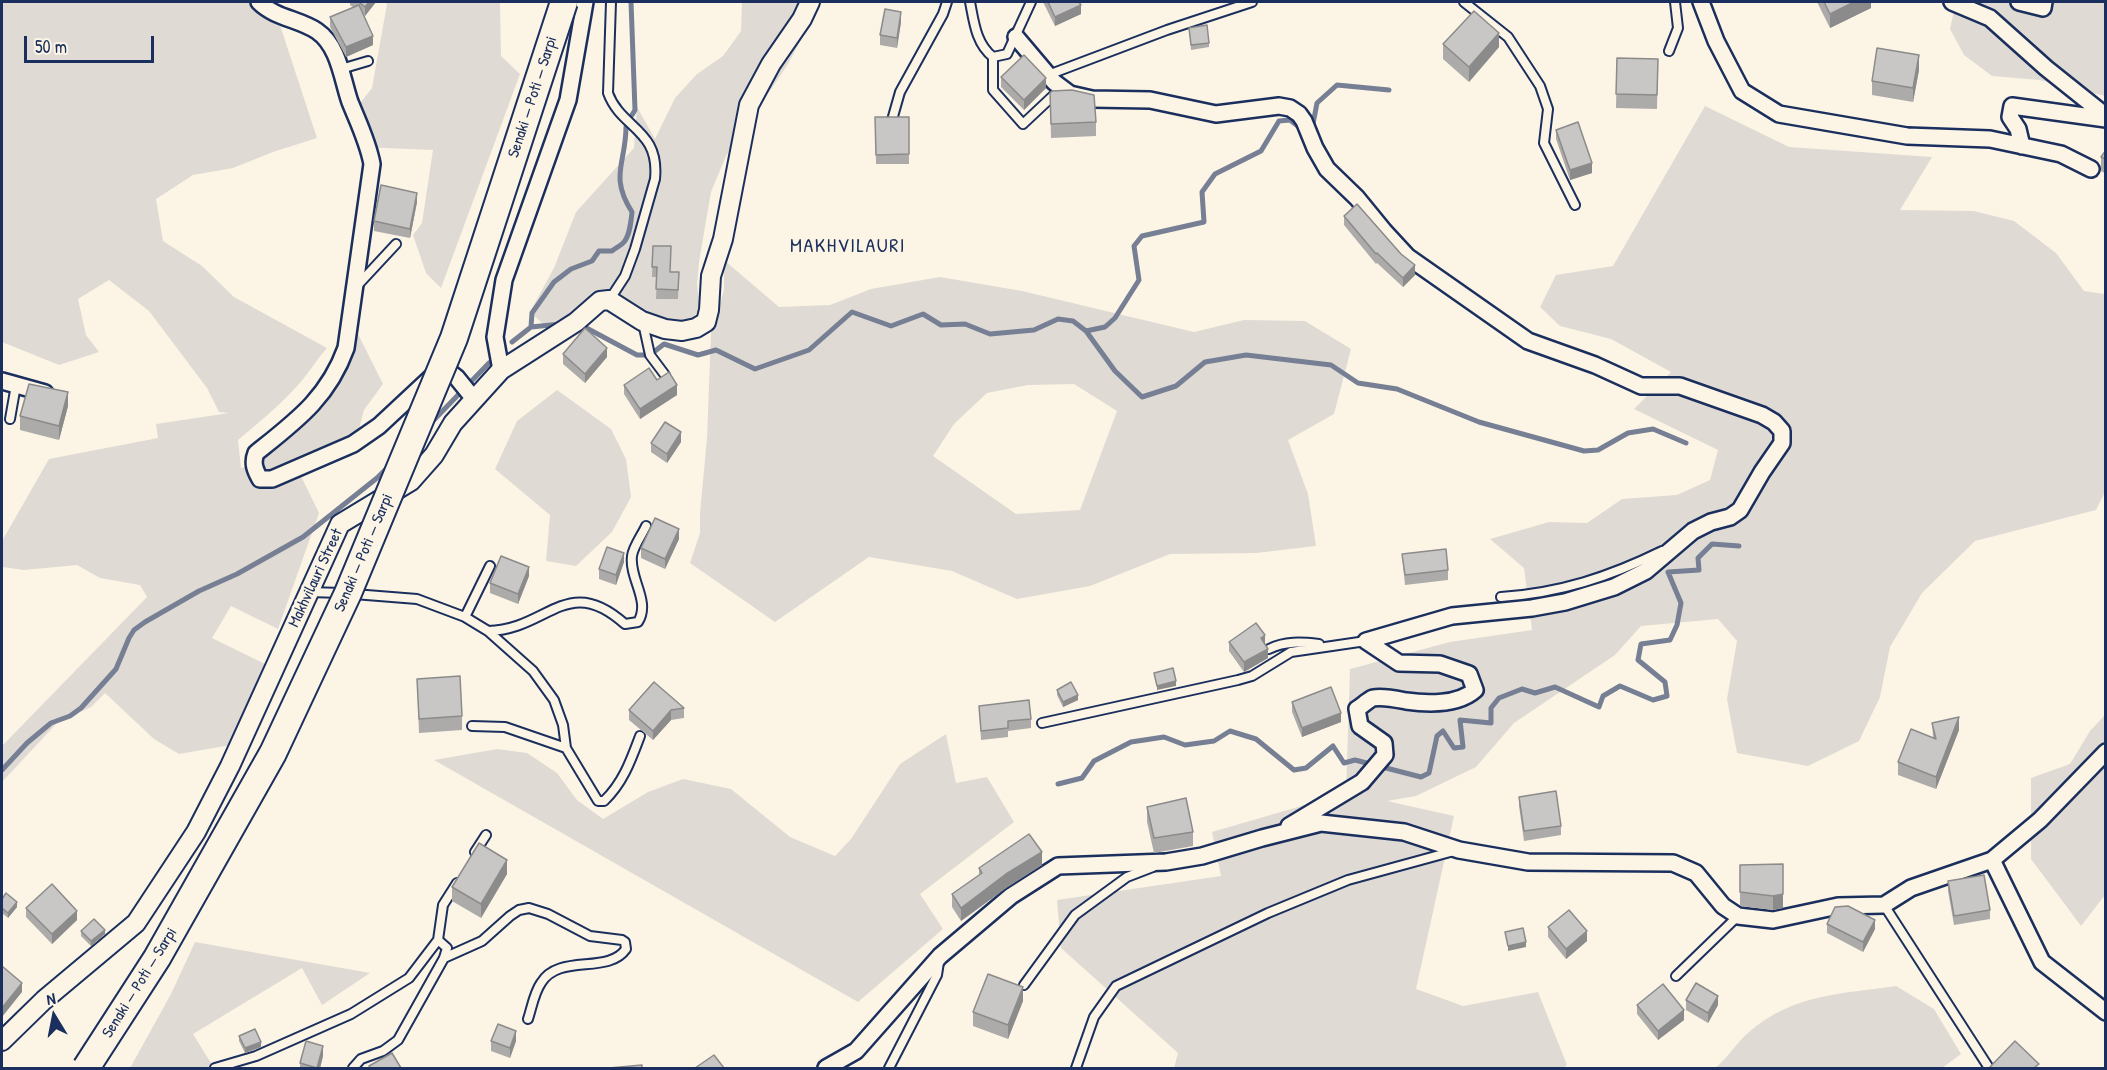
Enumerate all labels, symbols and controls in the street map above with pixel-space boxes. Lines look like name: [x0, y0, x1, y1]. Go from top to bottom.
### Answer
scale bar: [27, 24, 158, 62]
text: 50 m: [35, 34, 67, 59]
street label: Senaki — Poti — Sarpi: [504, 34, 562, 160]
district label: MAKHVILAURI: [790, 235, 906, 259]
street label: Senaki — Poti — Sarpi: [330, 491, 398, 615]
street label: Makhvilauri Street: [285, 526, 347, 630]
street label: Senaki — Poti — Sarpi: [98, 924, 182, 1042]
north arrow: [24, 986, 84, 1046]
text: N: [45, 987, 57, 1010]

